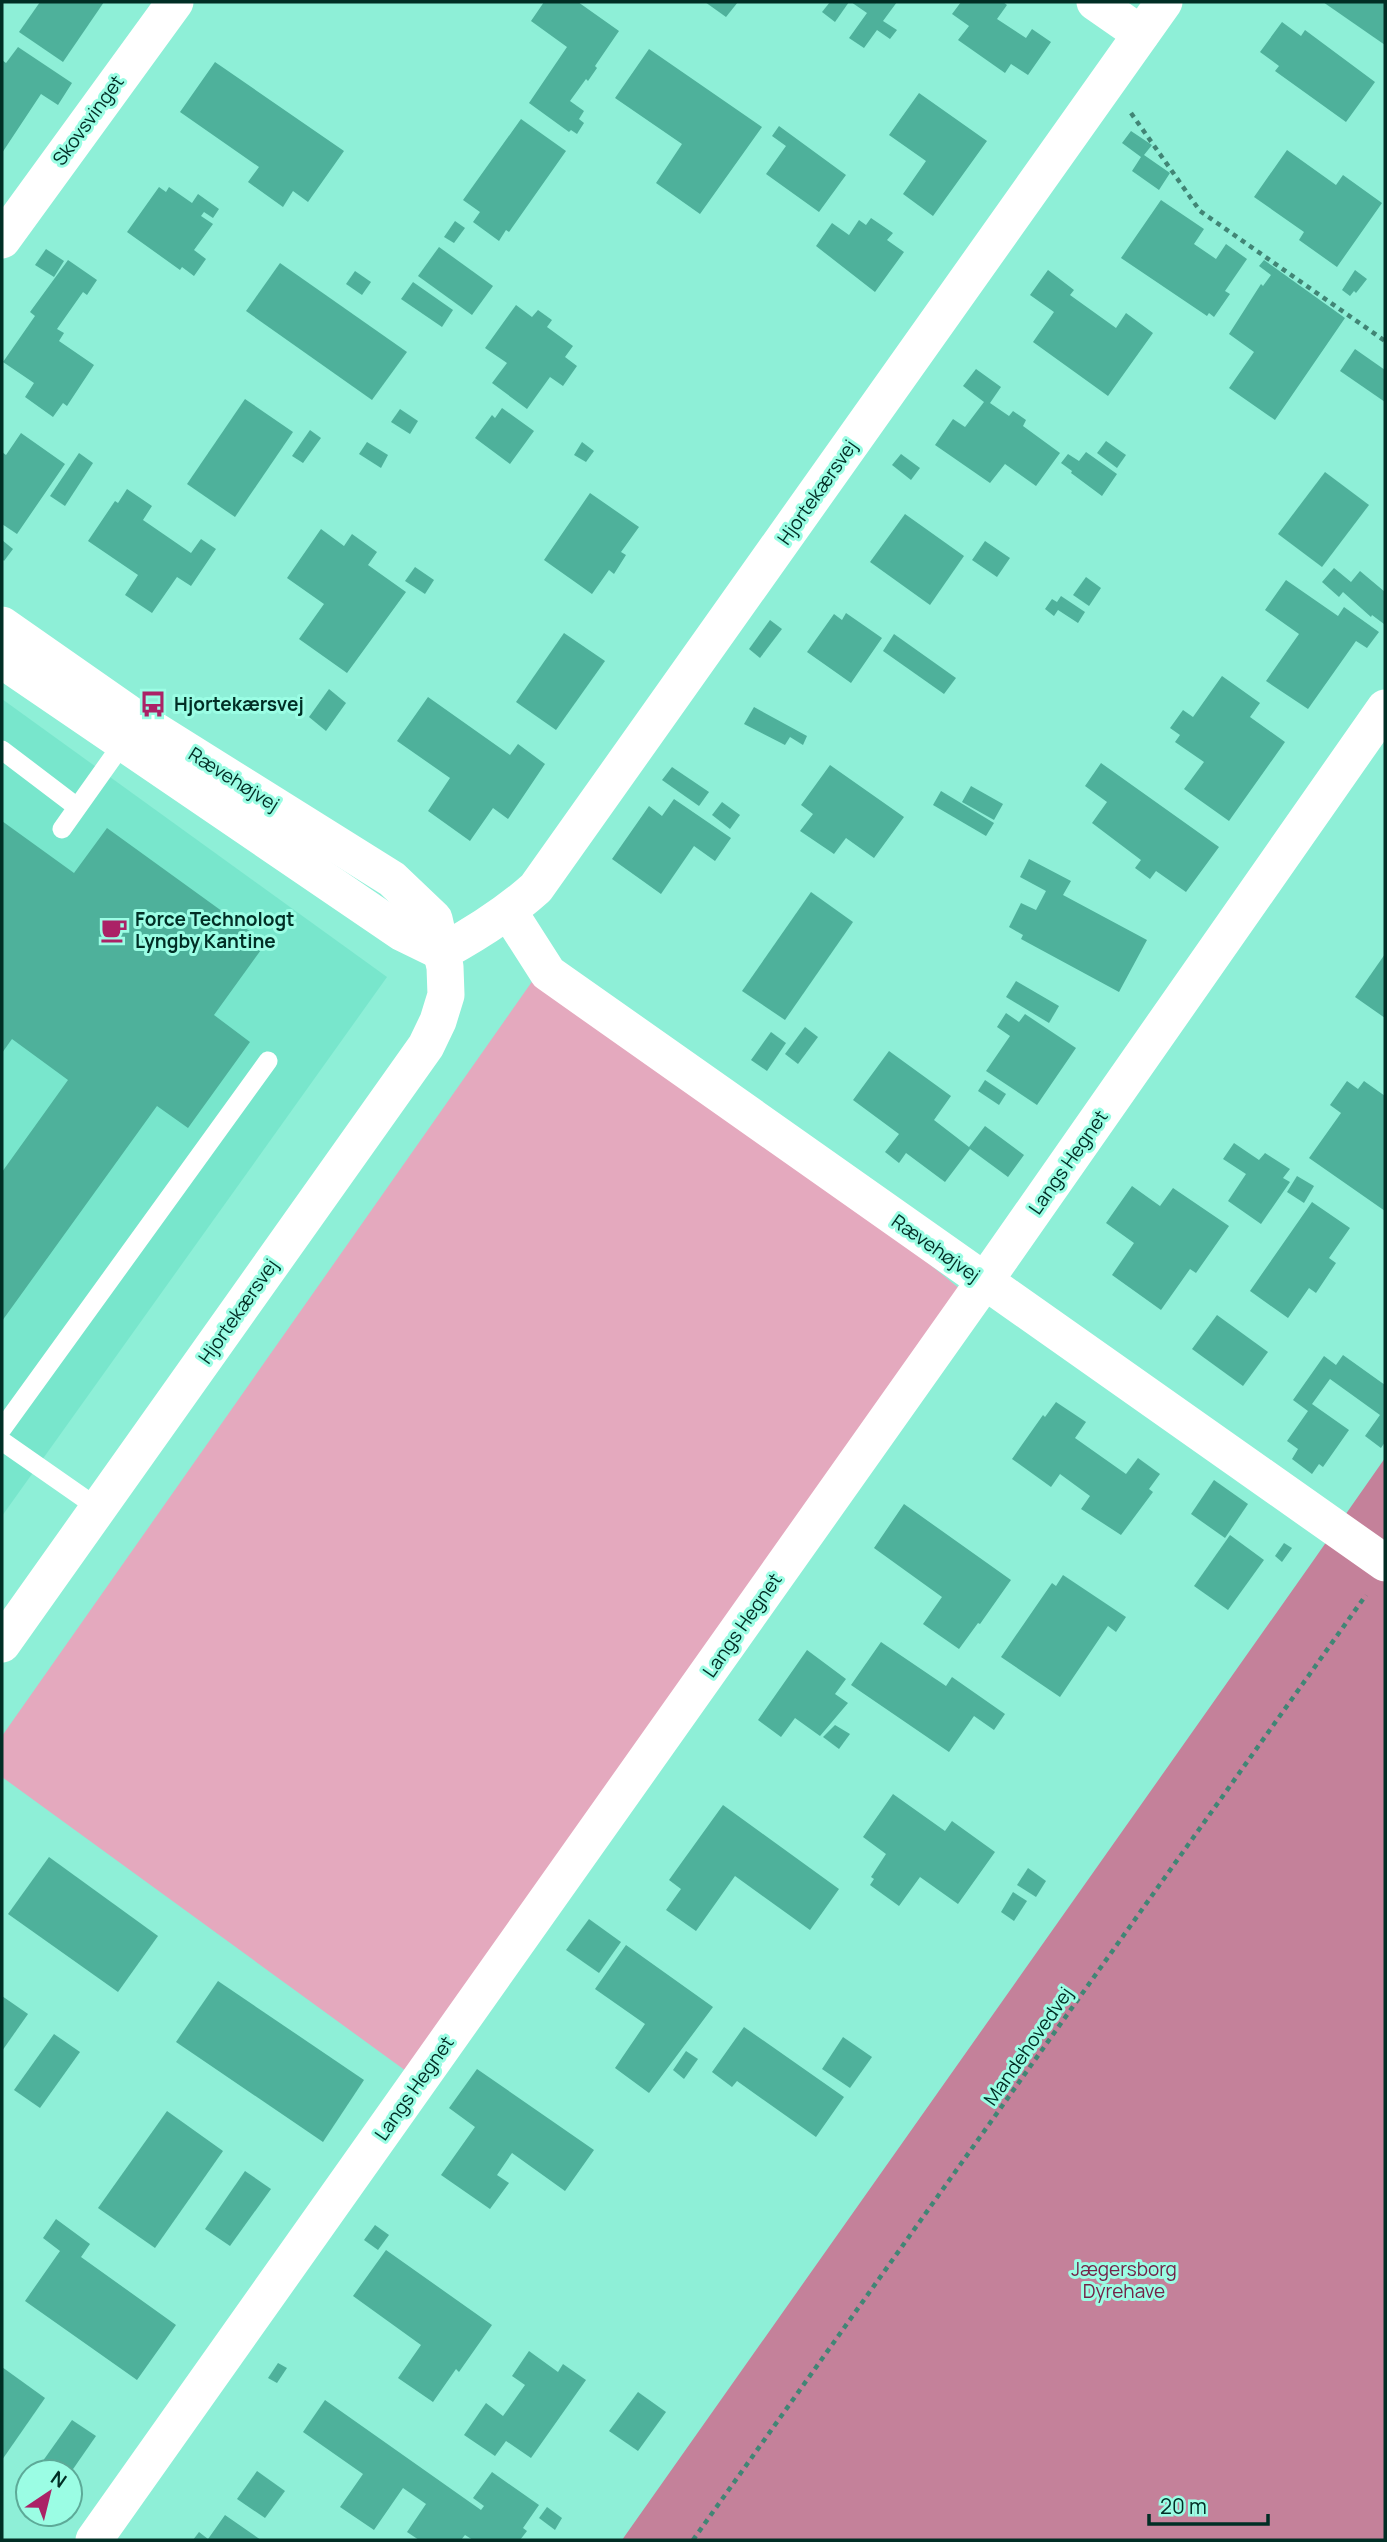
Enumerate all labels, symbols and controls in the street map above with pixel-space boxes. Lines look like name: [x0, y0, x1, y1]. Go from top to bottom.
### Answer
street label: Skovsvinget: [46, 69, 130, 171]
street label: Hjortekærsvej: [771, 434, 863, 550]
bus stop icon: Hjortekærsvej: [138, 689, 168, 719]
place label: Hjortekærsvej: [174, 691, 304, 717]
street label: Rævehøjvej: [184, 741, 284, 817]
place label: Force Technologt Lyngby Kantine: [135, 906, 294, 954]
cafe icon: Force Technologt Lyngby Kantine: [99, 915, 129, 945]
street label: Langs Hegnet: [1022, 1105, 1114, 1219]
street label: Rævehøjvej: [887, 1208, 985, 1288]
street label: Hjortekærsvej: [192, 1253, 284, 1369]
street label: Langs Hegnet: [696, 1568, 788, 1682]
street label: Mandehovedvej: [977, 1982, 1079, 2110]
street label: Langs Hegnet: [368, 2031, 460, 2145]
park label: Jægersborg Dyrehave: [1071, 2256, 1177, 2304]
north arrow: [14, 2458, 84, 2528]
text: N: [46, 2465, 72, 2494]
scale bar: [1149, 2482, 1268, 2526]
text: 20 m: [1160, 2492, 1207, 2520]

